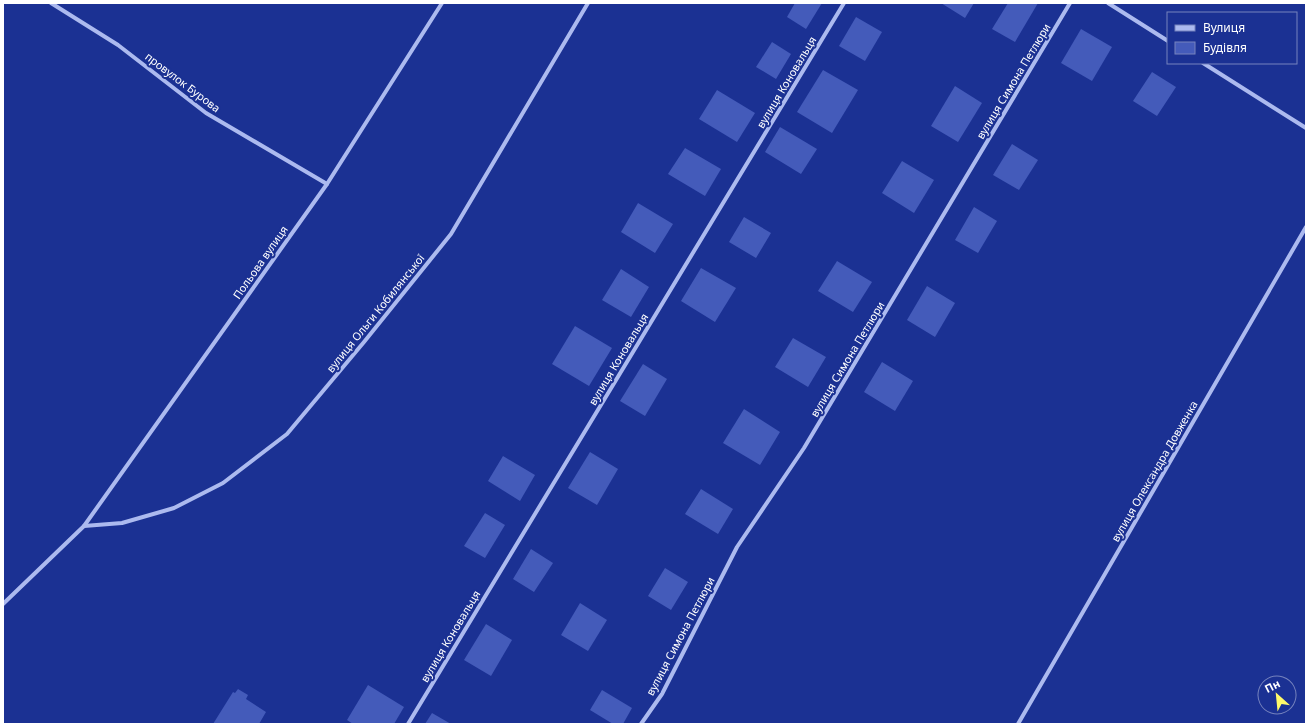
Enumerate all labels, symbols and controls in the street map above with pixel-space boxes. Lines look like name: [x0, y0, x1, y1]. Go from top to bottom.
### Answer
legend: [1167, 12, 1297, 64]
text: Вулиця: [1203, 19, 1245, 36]
street label: вулиця Симона Петлюри: [972, 20, 1054, 142]
street label: вулиця Коновальця: [753, 33, 819, 131]
text: Будівля: [1203, 39, 1247, 56]
street label: провулок Бурова: [142, 49, 224, 115]
street label: Польова вулиця: [229, 222, 291, 302]
street label: вулиця Ольги Кобилянської: [323, 251, 428, 375]
street label: вулиця Симона Петлюри: [806, 298, 888, 420]
street label: вулиця Коновальця: [585, 310, 651, 408]
street label: вулиця Олександра Довженка: [1107, 398, 1201, 544]
street label: вулиця Симона Петлюри: [642, 574, 718, 698]
street label: вулиця Коновальця: [417, 587, 483, 685]
north arrow: [1257, 675, 1297, 715]
text: Пн: [1262, 675, 1283, 696]

